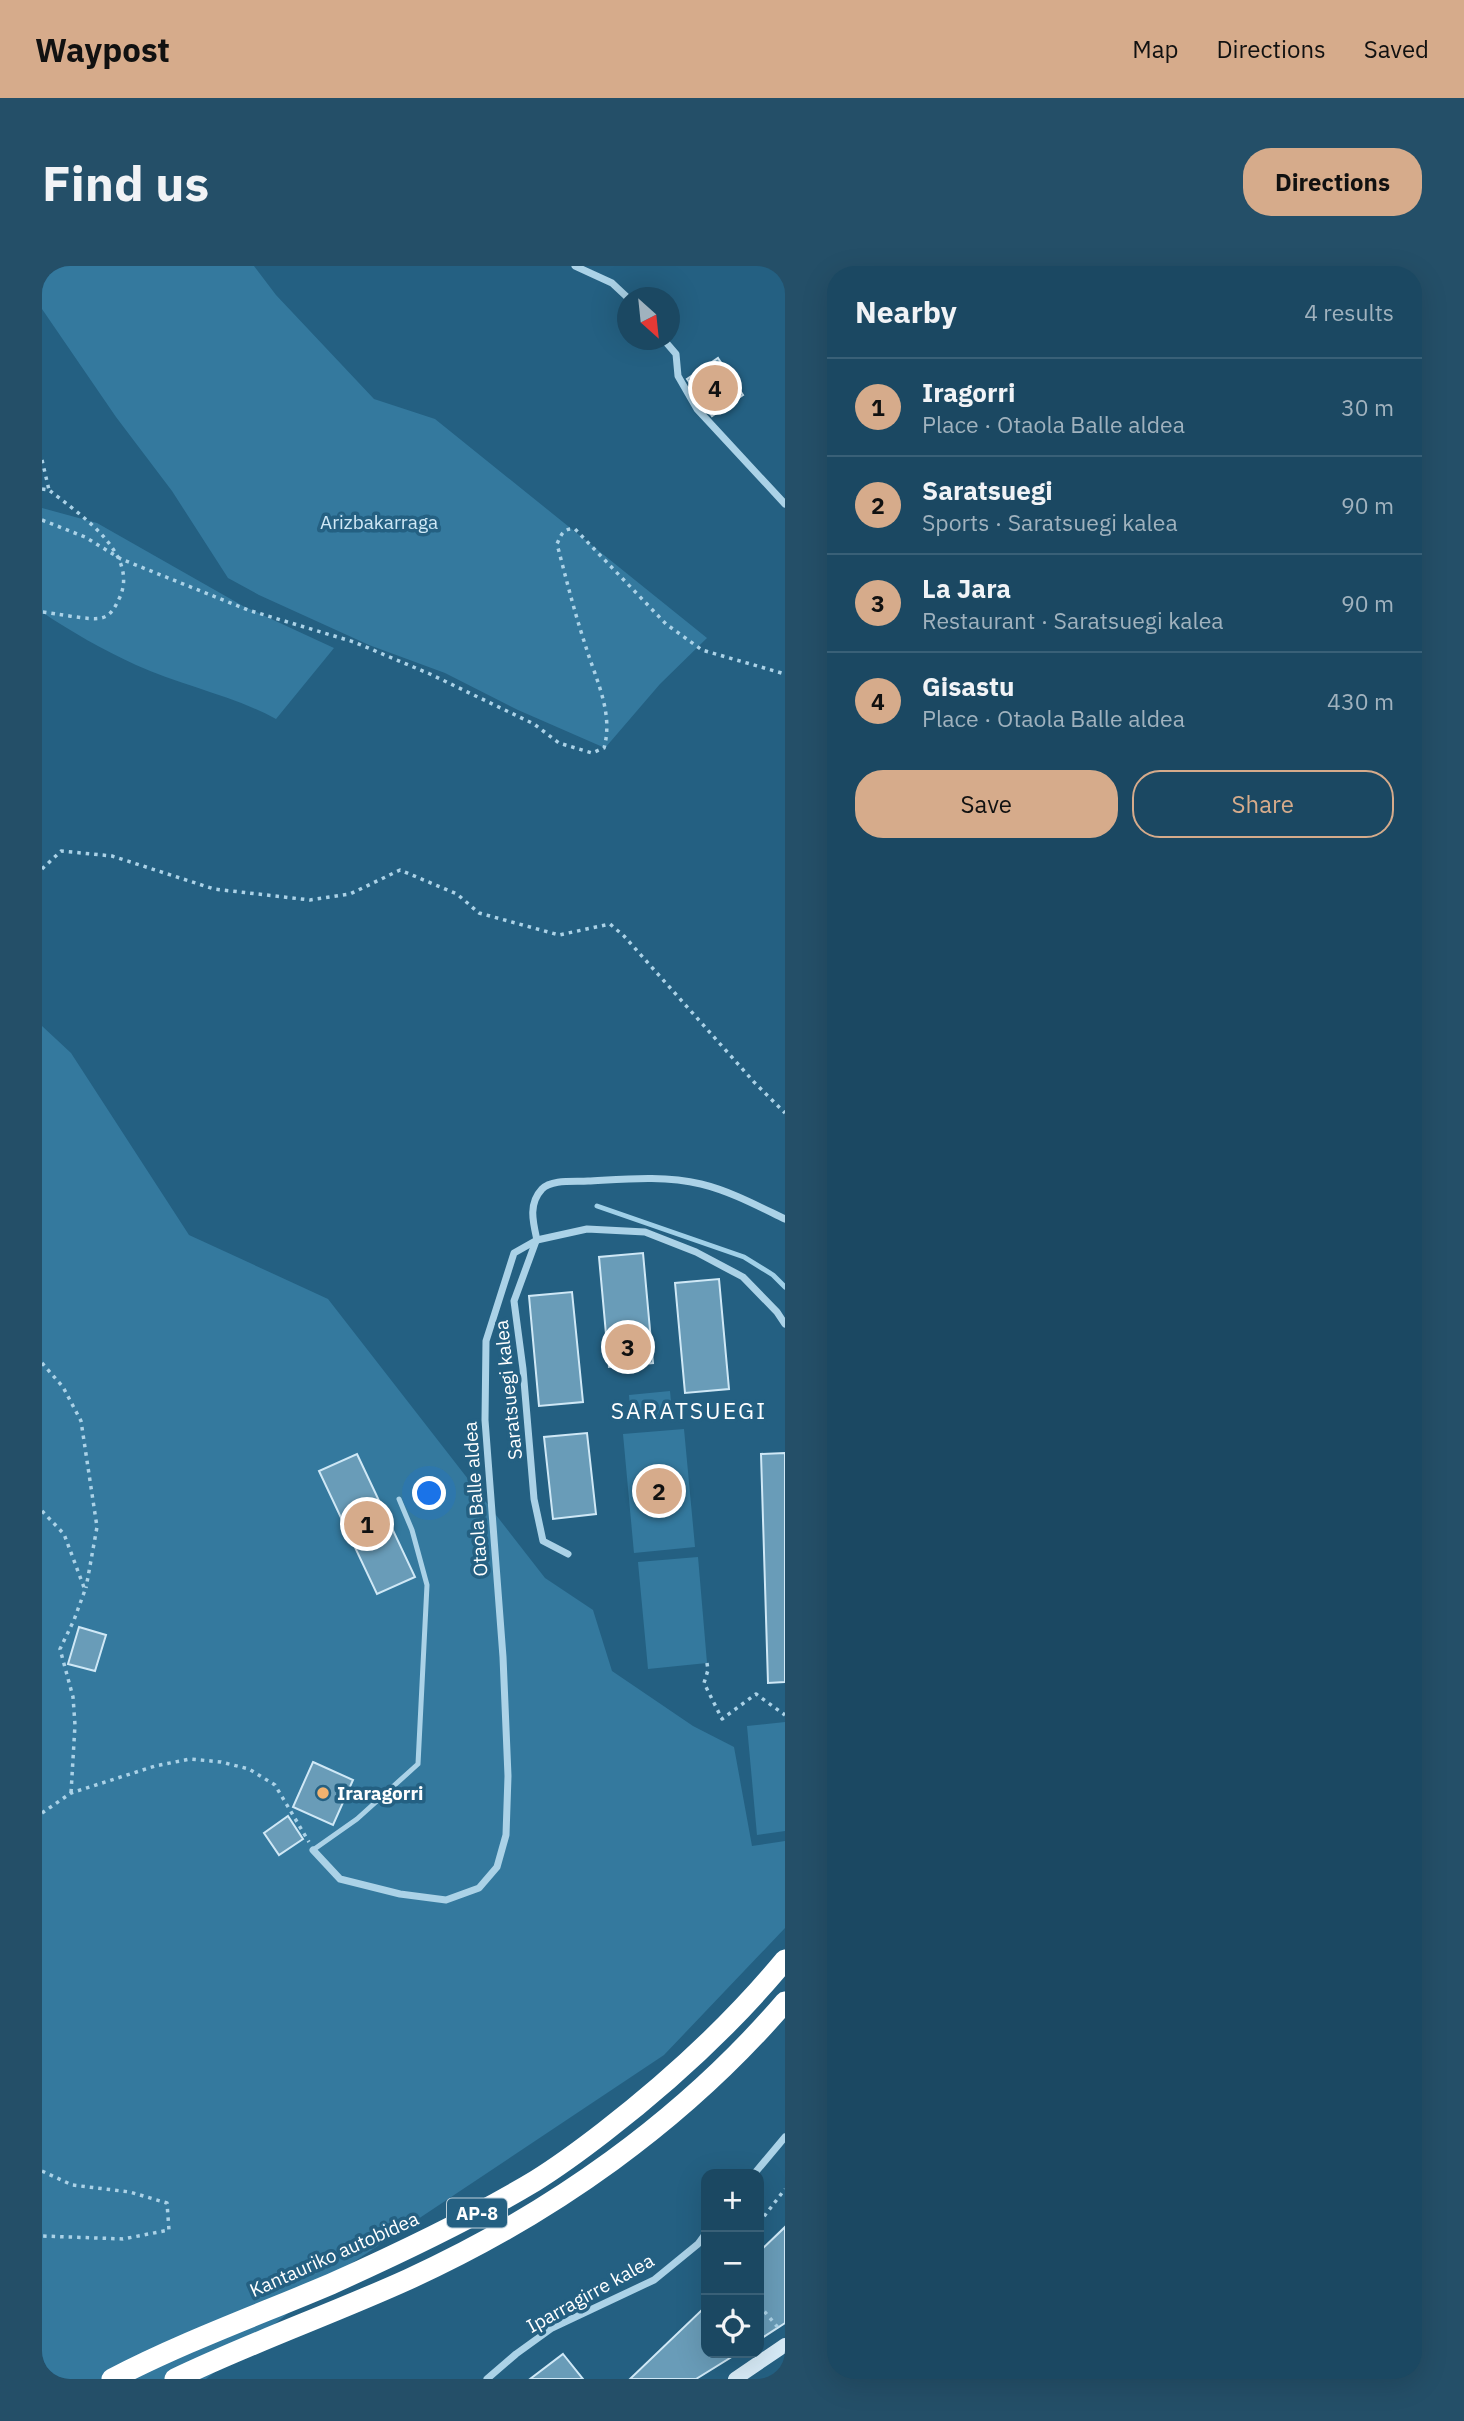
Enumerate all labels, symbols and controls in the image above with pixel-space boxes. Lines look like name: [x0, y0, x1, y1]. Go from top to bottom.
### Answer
text: Waypost: [35, 28, 170, 71]
text: Map: [1132, 33, 1178, 65]
text: Directions: [1216, 33, 1326, 65]
text: Saved: [1364, 33, 1429, 65]
button: Directions: [1243, 148, 1422, 216]
text: Find us: [42, 151, 209, 214]
north arrow: [617, 287, 680, 350]
text: Nearby: [855, 292, 957, 331]
text: 4 results: [1304, 297, 1394, 327]
pin: 4: [692, 362, 738, 414]
text: Iragorri: [922, 375, 1015, 409]
text: 1: [871, 392, 885, 422]
text: 30 m: [1341, 392, 1394, 422]
text: Place · Otaola Balle aldea: [922, 409, 1185, 439]
text: Saratsuegi: [922, 473, 1053, 507]
text: 2: [871, 490, 885, 520]
text: 90 m: [1341, 490, 1394, 520]
text: Sports · Saratsuegi kalea: [922, 507, 1178, 537]
park label: Arizbakarraga: [320, 510, 438, 534]
text: La Jara: [922, 571, 1011, 605]
text: 3: [871, 588, 885, 618]
text: 90 m: [1341, 588, 1394, 618]
text: Restaurant · Saratsuegi kalea: [922, 605, 1224, 635]
text: Gisastu: [922, 669, 1014, 703]
text: 4: [871, 686, 885, 716]
text: 430 m: [1327, 686, 1394, 716]
text: Place · Otaola Balle aldea: [922, 703, 1185, 733]
button: Save: [855, 770, 1118, 838]
button: Share: [1132, 770, 1394, 838]
street label: Saratsuegi kalea: [489, 1319, 527, 1461]
pin: 3: [605, 1321, 651, 1373]
district label: SARATSUEGI: [611, 1395, 767, 1425]
street label: Otaola Balle aldea: [458, 1421, 492, 1577]
pin: 2: [636, 1465, 682, 1517]
your location: [412, 1476, 446, 1510]
pin: 1: [344, 1498, 390, 1550]
place label: Iraragorri: [337, 1781, 424, 1805]
marker: Iraragorri: [315, 1785, 331, 1801]
map controls: [701, 2169, 764, 2358]
button: +: [701, 2169, 764, 2232]
road number: AP-8: [447, 2199, 507, 2228]
street label: Kantauriko autobidea: [246, 2206, 422, 2302]
button: −: [701, 2232, 764, 2295]
street label: Iparragirre kalea: [522, 2248, 658, 2338]
button: locate: [701, 2295, 764, 2358]

